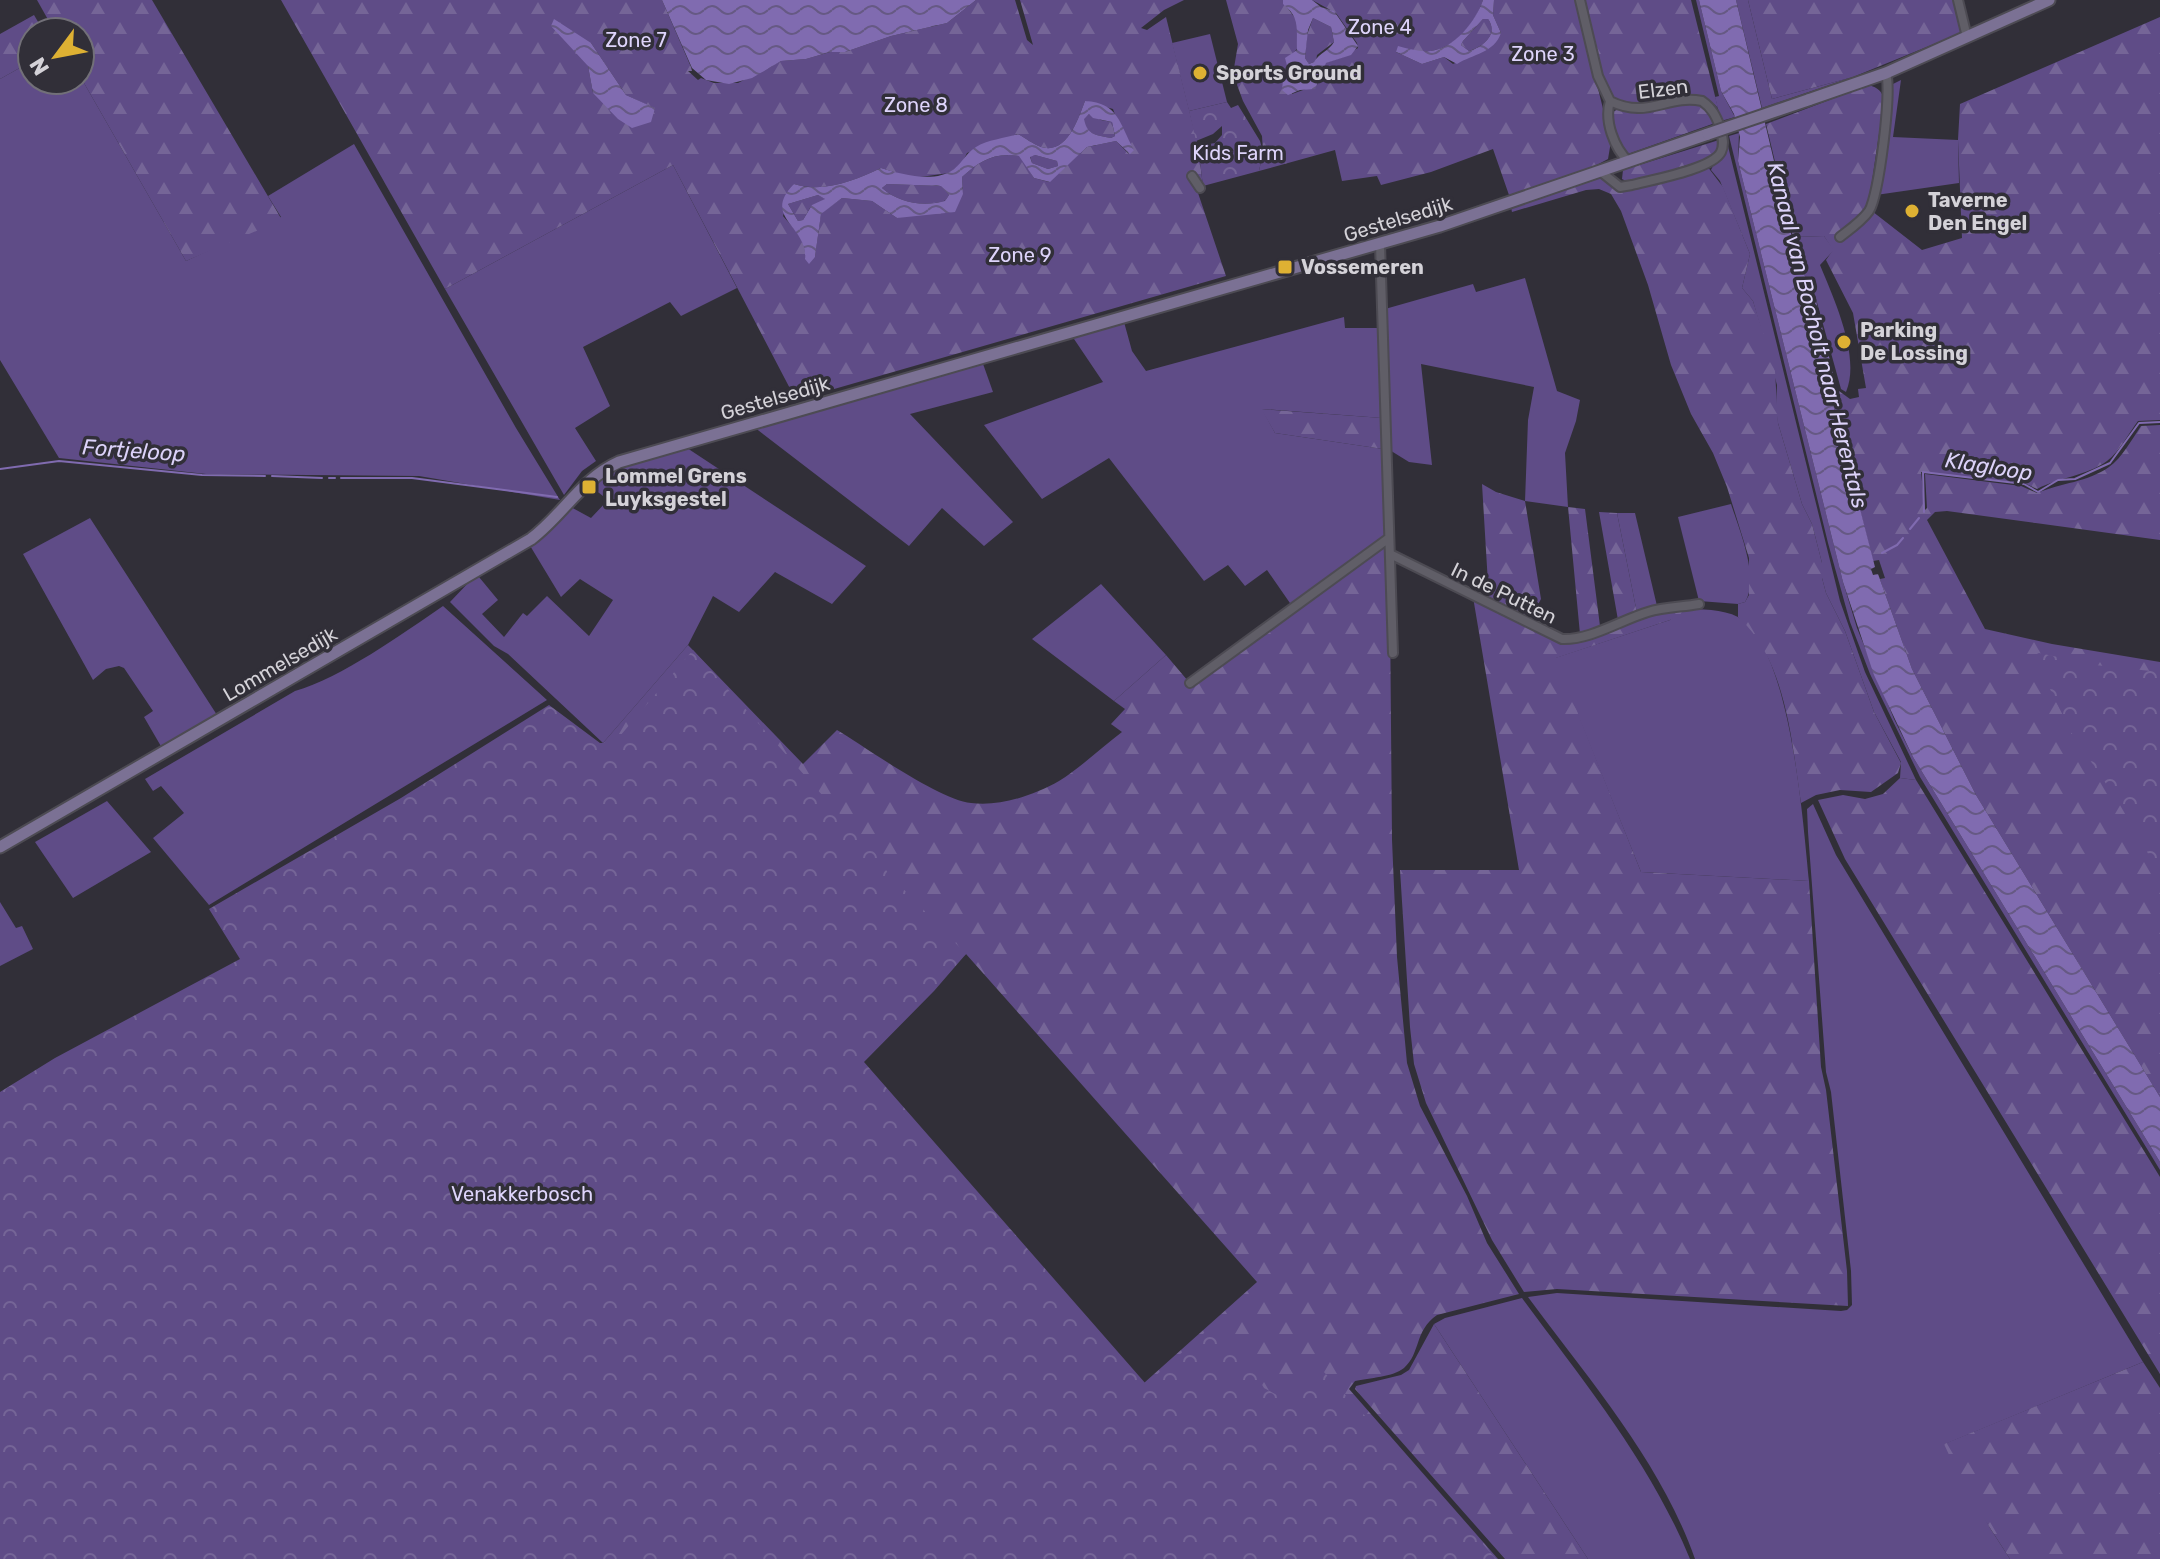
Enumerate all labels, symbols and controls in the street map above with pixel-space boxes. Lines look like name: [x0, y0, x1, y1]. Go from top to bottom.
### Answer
park label: Zone 4: [1348, 15, 1412, 39]
north arrow: [16, 16, 96, 96]
park label: Zone 7: [605, 28, 667, 52]
park label: Zone 3: [1511, 42, 1575, 66]
text: N: [24, 52, 55, 80]
place label: Sports Ground: [1216, 61, 1362, 85]
marker: Sports Ground: [1191, 64, 1209, 82]
street label: Elzen: [1637, 74, 1689, 104]
park label: Zone 8: [884, 93, 948, 117]
park label: Kids Farm: [1192, 141, 1284, 165]
water label: Kanaal van Bocholt naar Herentals: [1761, 159, 1874, 511]
place label: Taverne Den Engel: [1928, 188, 2027, 235]
street label: Gestelsedijk: [1341, 191, 1456, 247]
marker: Taverne Den Engel: [1903, 202, 1921, 220]
park label: Zone 9: [988, 243, 1052, 267]
place label: Vossemeren: [1301, 255, 1424, 279]
marker: Vossemeren: [1276, 258, 1294, 276]
place label: Parking De Lossing: [1860, 318, 1968, 365]
marker: Parking De Lossing: [1835, 333, 1853, 351]
street label: Gestelsedijk: [718, 371, 833, 425]
water label: Fortjeloop: [81, 433, 187, 468]
water label: Klagloop: [1943, 446, 2034, 487]
place label: Lommel Grens Luyksgestel: [605, 464, 747, 511]
marker: Lommel Grens Luyksgestel: [580, 478, 598, 496]
street label: In de Putten: [1447, 557, 1561, 629]
street label: Lommelsedijk: [219, 621, 342, 706]
park label: Venakkerbosch: [451, 1182, 593, 1206]

